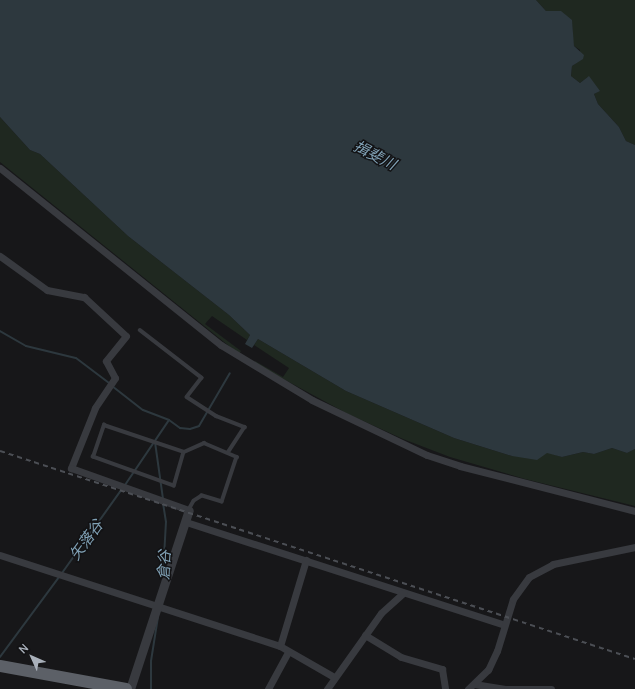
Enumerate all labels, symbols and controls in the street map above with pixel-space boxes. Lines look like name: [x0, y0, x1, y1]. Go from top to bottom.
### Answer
water label: 揖斐川: [351, 137, 399, 173]
water label: 矢落谷: [65, 517, 107, 563]
water label: 倉谷: [154, 550, 174, 580]
north arrow: [12, 637, 52, 677]
text: N: [15, 640, 31, 656]

